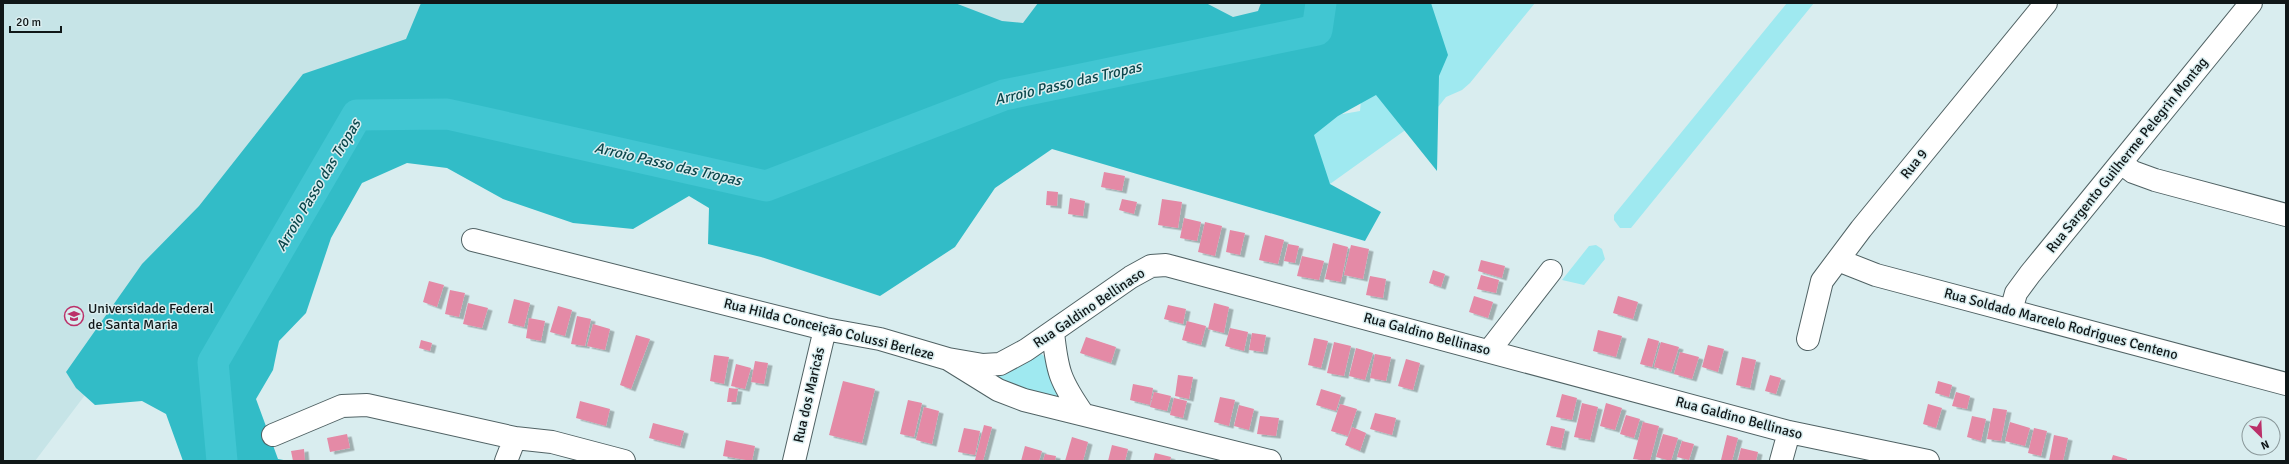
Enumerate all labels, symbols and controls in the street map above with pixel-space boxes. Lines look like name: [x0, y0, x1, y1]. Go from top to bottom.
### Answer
scale bar: [10, 8, 61, 34]
text: 20 m: [16, 15, 41, 30]
street label: Rua Sargento Guilherme Pelegrin Montag: [2043, 54, 2211, 256]
water label: Arroio Passo das Tropas: [993, 57, 1145, 109]
water label: Arroio Passo das Tropas: [272, 115, 365, 254]
water label: Arroio Passo das Tropas: [593, 138, 745, 190]
street label: Rua 9: [1897, 146, 1931, 182]
street label: Rua Galdino Bellinaso: [1030, 264, 1148, 352]
street label: Rua Soldado Marcelo Rodrigues Centeno: [1942, 285, 2180, 363]
street label: Rua Hilda Conceição Colussi Berleze: [722, 295, 936, 363]
place label: Universidade Federal de Santa Maria: [88, 300, 214, 333]
school or university icon: Universidade Federal de Santa Maria: [63, 305, 85, 327]
street label: Rua Galdino Bellinaso: [1362, 309, 1492, 359]
street label: Rua dos Maricás: [790, 346, 828, 444]
street label: Rua Galdino Bellinaso: [1674, 393, 1804, 443]
north arrow: [2241, 416, 2281, 456]
text: N: [2259, 437, 2271, 452]

